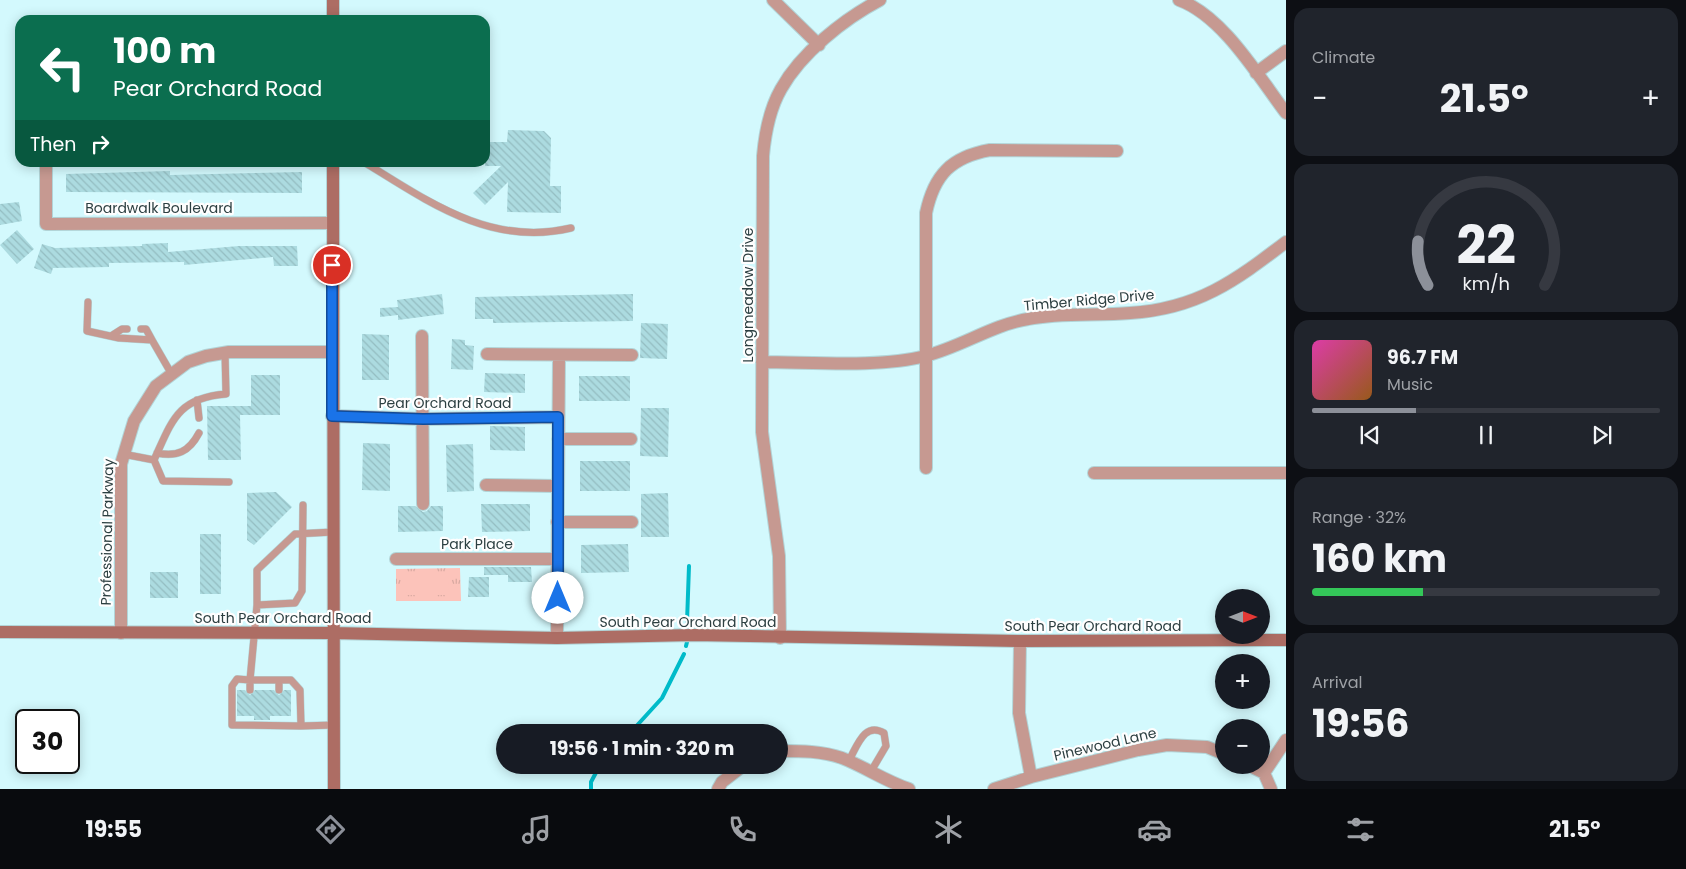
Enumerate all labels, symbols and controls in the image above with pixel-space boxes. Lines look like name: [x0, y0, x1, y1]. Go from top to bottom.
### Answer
text: 100 m: [113, 26, 216, 75]
icon: left: [30, 35, 95, 100]
text: Climate: [1312, 46, 1375, 69]
text: 21.5°: [1440, 72, 1529, 125]
text: Pear Orchard Road: [113, 73, 322, 104]
text: −: [1312, 79, 1327, 118]
text: +: [1641, 79, 1660, 118]
icon: right: [86, 130, 114, 158]
text: Then: [30, 131, 76, 158]
street label: Boardwalk Boulevard: [85, 198, 233, 218]
text: 22: [1456, 209, 1516, 282]
street label: Longmeadow Drive: [738, 227, 758, 362]
pin: [311, 244, 353, 286]
icon: arrive: [318, 251, 346, 279]
text: km/h: [1462, 271, 1510, 296]
street label: Timber Ridge Drive: [1023, 284, 1155, 316]
text: 96.7 FM: [1387, 344, 1458, 371]
text: Music: [1387, 373, 1433, 396]
street label: Pear Orchard Road: [378, 393, 512, 413]
icon: previous: [1356, 421, 1384, 449]
icon: pause: [1472, 421, 1500, 449]
icon: next: [1588, 421, 1616, 449]
street label: Professional Parkway: [96, 458, 118, 606]
text: Range · 32%: [1312, 506, 1406, 529]
text: 160 km: [1312, 532, 1447, 585]
street label: Park Place: [441, 534, 513, 554]
position arrow: [531, 571, 583, 623]
north arrow: [1215, 589, 1270, 644]
map controls: [1215, 589, 1270, 774]
street label: South Pear Orchard Road: [194, 608, 372, 628]
street label: South Pear Orchard Road: [599, 612, 777, 632]
street label: South Pear Orchard Road: [1004, 616, 1182, 636]
button: +: [1215, 654, 1270, 709]
text: Arrival: [1312, 671, 1362, 694]
text: 19:56: [1312, 697, 1409, 750]
speed limit sign: 30: [15, 709, 80, 774]
button: −: [1215, 719, 1270, 774]
street label: Pinewood Lane: [1052, 722, 1159, 766]
text: 19:56 · 1 min · 320 m: [550, 735, 734, 762]
icon: directions: [313, 812, 348, 847]
icon: music: [519, 812, 554, 847]
icon: phone: [725, 812, 760, 847]
icon: climate: [931, 812, 966, 847]
icon: car: [1137, 812, 1172, 847]
icon: filters: [1343, 812, 1378, 847]
text: 19:55: [85, 814, 142, 845]
text: 21.5°: [1549, 814, 1600, 845]

